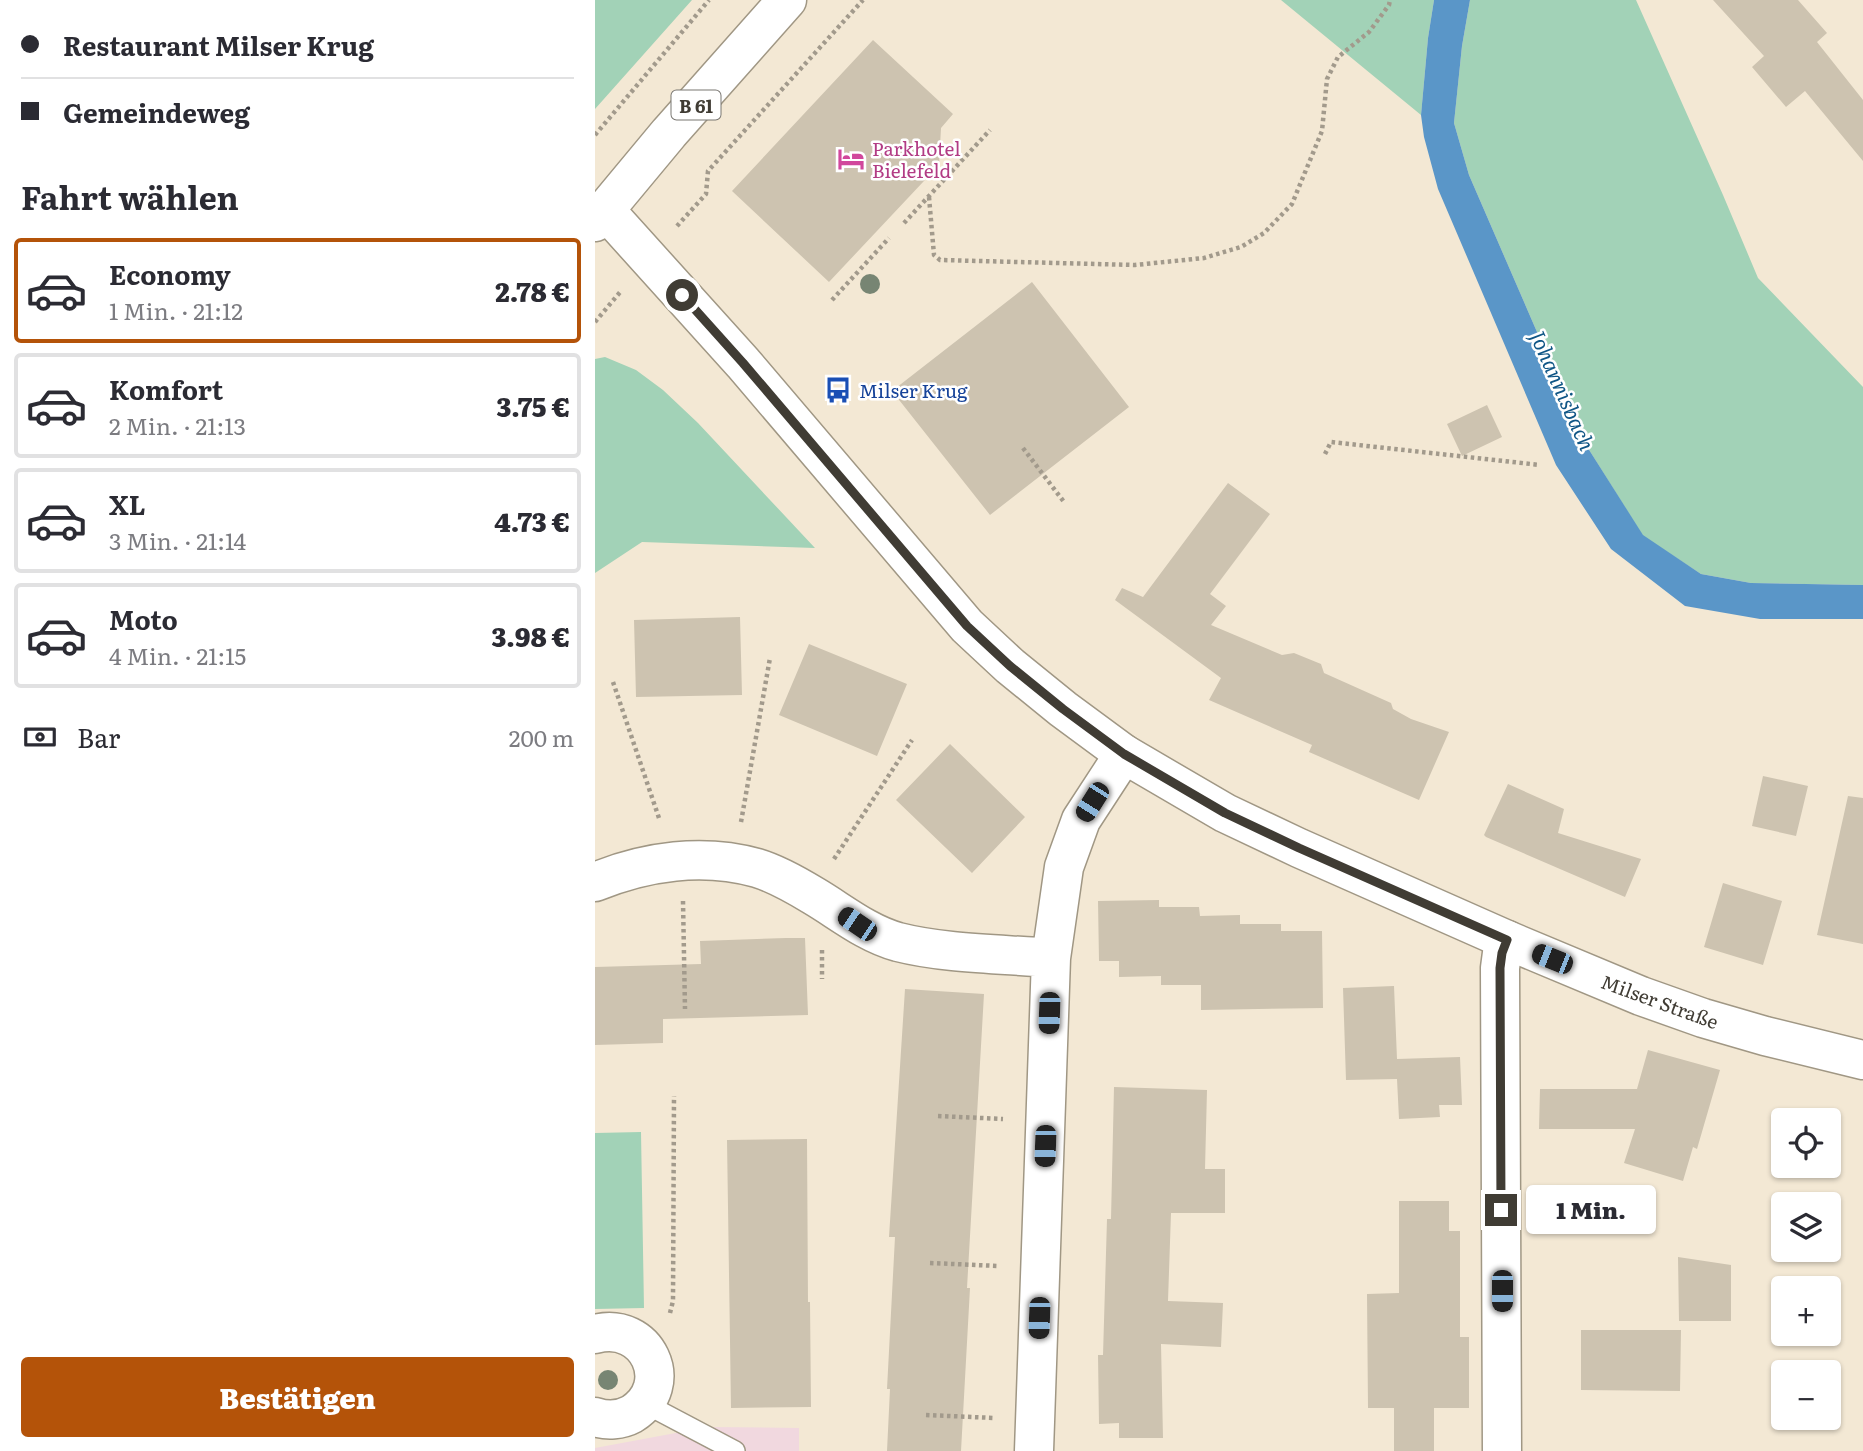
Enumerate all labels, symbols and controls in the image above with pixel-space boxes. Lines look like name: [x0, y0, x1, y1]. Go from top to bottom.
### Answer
text: Restaurant Milser Krug: [63, 25, 374, 64]
road number: B 61: [671, 90, 721, 120]
text: Gemeindeweg: [63, 92, 250, 131]
place label: Parkhotel Bielefeld: [872, 134, 961, 184]
hotel icon: Parkhotel Bielefeld: [836, 144, 866, 174]
text: Fahrt wählen: [21, 172, 239, 220]
text: Economy: [109, 254, 231, 293]
icon: car: [25, 259, 88, 322]
text: 2.78 €: [495, 271, 570, 310]
route start: [666, 279, 698, 311]
text: 1 Min. · 21:12: [109, 293, 243, 327]
water label: Johannisbach: [1524, 325, 1604, 455]
text: Komfort: [109, 369, 223, 408]
icon: car: [25, 374, 88, 437]
bus stop icon: Milser Krug: [823, 375, 853, 405]
place label: Milser Krug: [859, 376, 968, 404]
text: 3.75 €: [496, 386, 570, 425]
text: 2 Min. · 21:13: [109, 408, 246, 442]
text: XL: [109, 484, 146, 523]
icon: car: [25, 489, 88, 552]
text: 4.73 €: [494, 501, 570, 540]
text: 3 Min. · 21:14: [109, 523, 246, 557]
text: Moto: [109, 599, 178, 638]
icon: car: [25, 604, 88, 667]
text: 3.98 €: [492, 616, 570, 655]
text: 4 Min. · 21:15: [109, 638, 246, 672]
text: Bar: [77, 717, 120, 756]
icon: cash: [21, 718, 59, 756]
text: 200 m: [509, 720, 574, 754]
car: [1072, 779, 1113, 825]
car: [834, 904, 881, 944]
car: [1529, 941, 1576, 977]
street label: Milser Straße: [1597, 967, 1723, 1035]
car: [1038, 992, 1061, 1034]
map controls: [1771, 1108, 1841, 1430]
button: locate: [1771, 1108, 1841, 1178]
car: [1034, 1125, 1057, 1167]
callout: 1 Min.: [1525, 1186, 1655, 1234]
text: 1 Min.: [1556, 1192, 1626, 1226]
button: layers: [1771, 1192, 1841, 1262]
route end: [1485, 1194, 1517, 1226]
car: [1492, 1270, 1513, 1312]
button: +: [1771, 1276, 1841, 1346]
car: [1028, 1297, 1051, 1339]
button: Bestätigen: [21, 1357, 574, 1437]
button: −: [1771, 1360, 1841, 1430]

